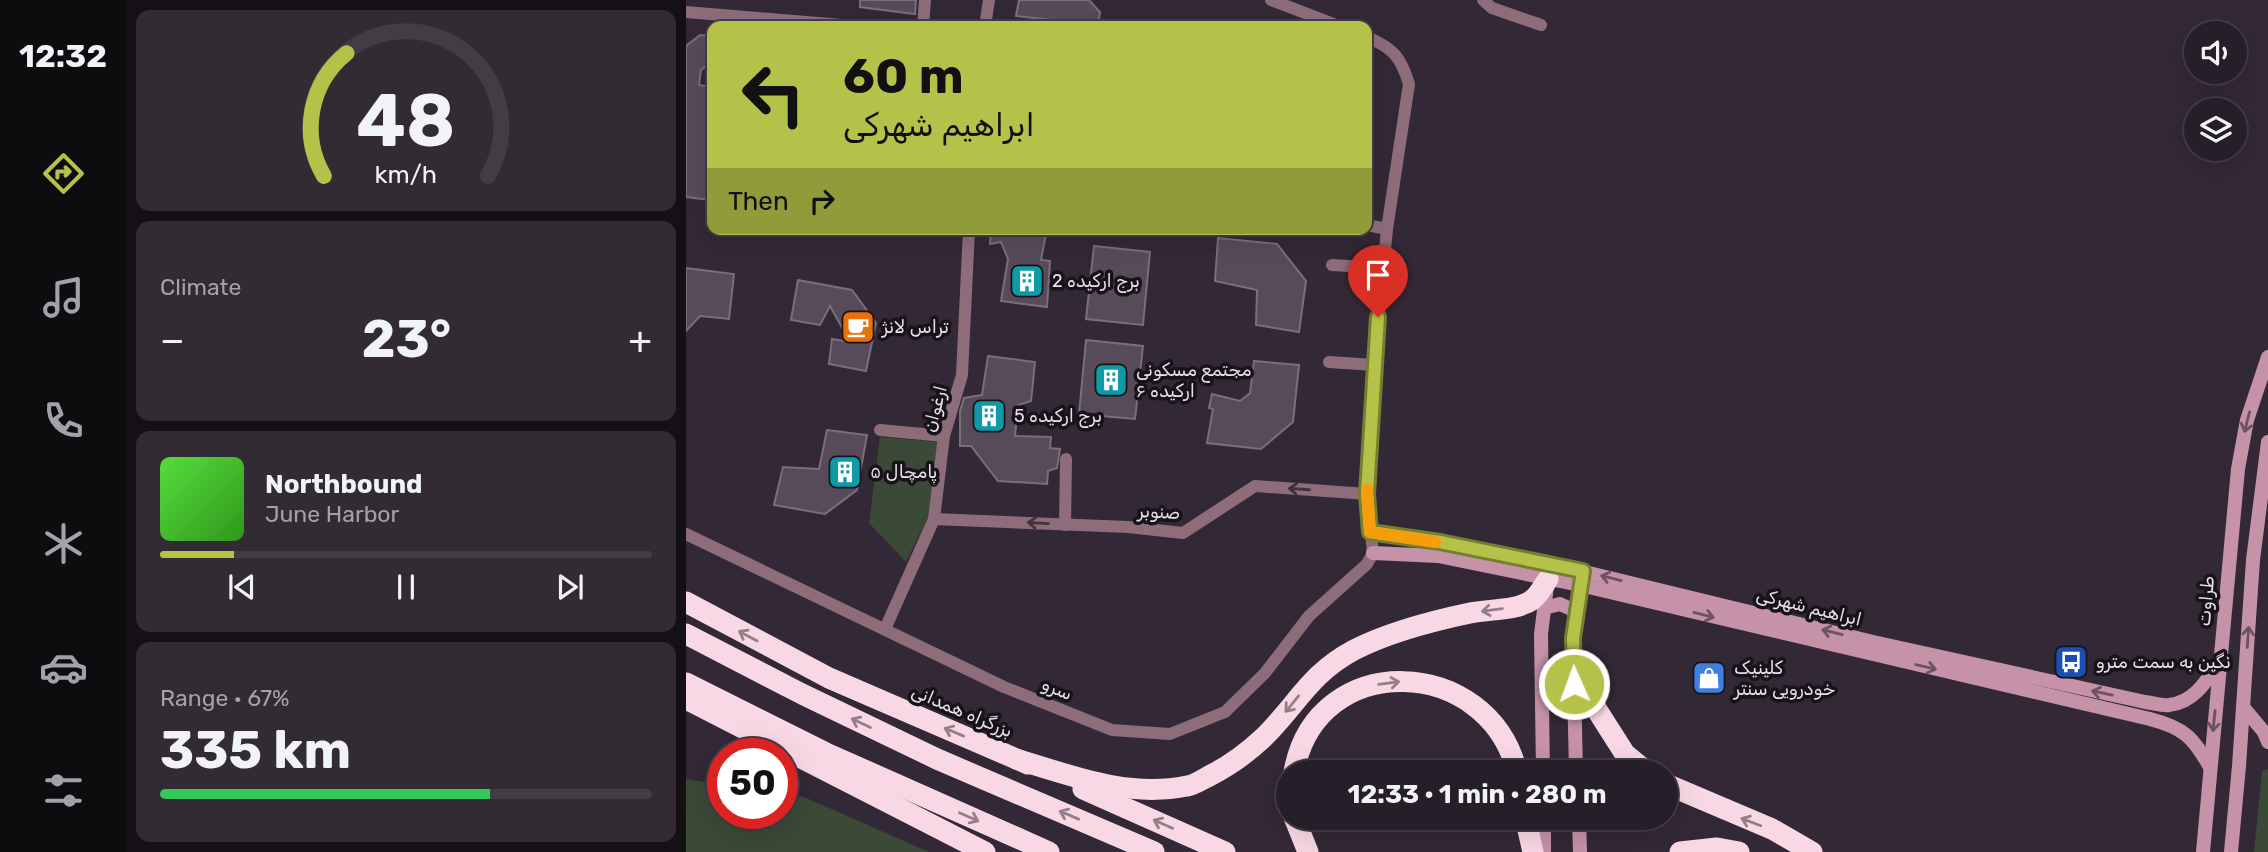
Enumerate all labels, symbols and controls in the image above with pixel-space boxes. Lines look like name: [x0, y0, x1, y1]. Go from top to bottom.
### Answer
map controls: [2184, 21, 2247, 161]
button: sound: [2184, 21, 2247, 84]
text: 12:32: [19, 37, 107, 75]
text: 60 m: [843, 47, 964, 105]
icon: left: [728, 49, 819, 140]
text: 48: [356, 79, 456, 165]
button: layers: [2184, 98, 2247, 161]
text: ابراهیم شهرکی: [843, 106, 1035, 144]
icon: directions: [39, 149, 88, 198]
text: km/h: [375, 160, 437, 189]
icon: right: [803, 182, 841, 220]
text: Then: [728, 186, 789, 217]
pin: [1348, 245, 1408, 317]
icon: arrive: [1359, 256, 1397, 294]
building icon: برج ارکیده 2: [1008, 262, 1046, 300]
place label: برج ارکیده 2: [1052, 270, 1140, 293]
icon: music: [39, 273, 88, 322]
text: Climate: [160, 273, 241, 301]
text: 23°: [362, 308, 451, 370]
cafe icon: تراس لانژ: [839, 308, 877, 346]
place label: تراس لانژ: [881, 316, 949, 338]
text: −: [160, 317, 185, 363]
text: +: [628, 317, 652, 363]
place label: مجتمع مسکونی ارکیده ۶: [1136, 359, 1252, 402]
building icon: مجتمع مسکونی ارکیده ۶: [1092, 361, 1130, 399]
street label: ارغوان: [918, 383, 952, 435]
icon: phone: [39, 396, 88, 445]
building icon: برج ارکیده 5: [970, 397, 1008, 435]
place label: برج ارکیده 5: [1014, 405, 1102, 428]
one-way arrow: [2240, 411, 2253, 433]
building icon: پامچال ۵: [826, 453, 864, 491]
place label: پامچال ۵: [870, 461, 937, 484]
text: Northbound: [265, 469, 423, 500]
one-way arrow: [1288, 482, 1311, 495]
text: June Harbor: [265, 500, 399, 528]
street label: صنوبر: [1136, 500, 1181, 524]
one-way arrow: [1026, 517, 1049, 530]
icon: climate: [39, 519, 88, 568]
icon: previous: [223, 568, 261, 606]
icon: pause: [387, 568, 425, 606]
icon: next: [551, 568, 589, 606]
one-way arrow: [1601, 571, 1623, 584]
street label: طراوت: [2193, 575, 2219, 627]
street label: ابراهیم شهرکی: [1754, 583, 1864, 632]
one-way arrow: [1481, 604, 1504, 617]
one-way arrow: [1692, 609, 1715, 622]
one-way arrow: [1822, 625, 1844, 638]
one-way arrow: [2242, 627, 2255, 649]
one-way arrow: [739, 629, 759, 643]
icon: car: [39, 643, 88, 692]
bus stop icon: نگین به سمت مترو: [2052, 643, 2090, 681]
position arrow: [1537, 647, 1611, 721]
place label: نگین به سمت مترو: [2096, 651, 2231, 673]
place label: کلینیک خودرویی سنتر: [1733, 657, 1835, 700]
shop icon: کلینیک خودرویی سنتر: [1690, 659, 1728, 697]
one-way arrow: [1914, 660, 1937, 674]
street label: سرو: [1039, 673, 1075, 705]
one-way arrow: [1377, 676, 1400, 689]
street label: بزرگراه همدانی: [908, 680, 1016, 742]
text: Range · 67%: [160, 684, 290, 712]
one-way arrow: [2091, 685, 2114, 699]
one-way arrow: [1284, 694, 1299, 712]
one-way arrow: [2208, 710, 2221, 732]
one-way arrow: [851, 715, 872, 728]
text: 335 km: [160, 719, 351, 781]
one-way arrow: [944, 725, 966, 738]
speed limit sign: 50: [707, 738, 798, 829]
icon: filters: [39, 766, 88, 815]
text: 12:33 · 1 min · 280 m: [1348, 779, 1606, 810]
one-way arrow: [1059, 808, 1080, 821]
one-way arrow: [958, 811, 979, 824]
one-way arrow: [1741, 814, 1763, 827]
one-way arrow: [1152, 817, 1174, 830]

